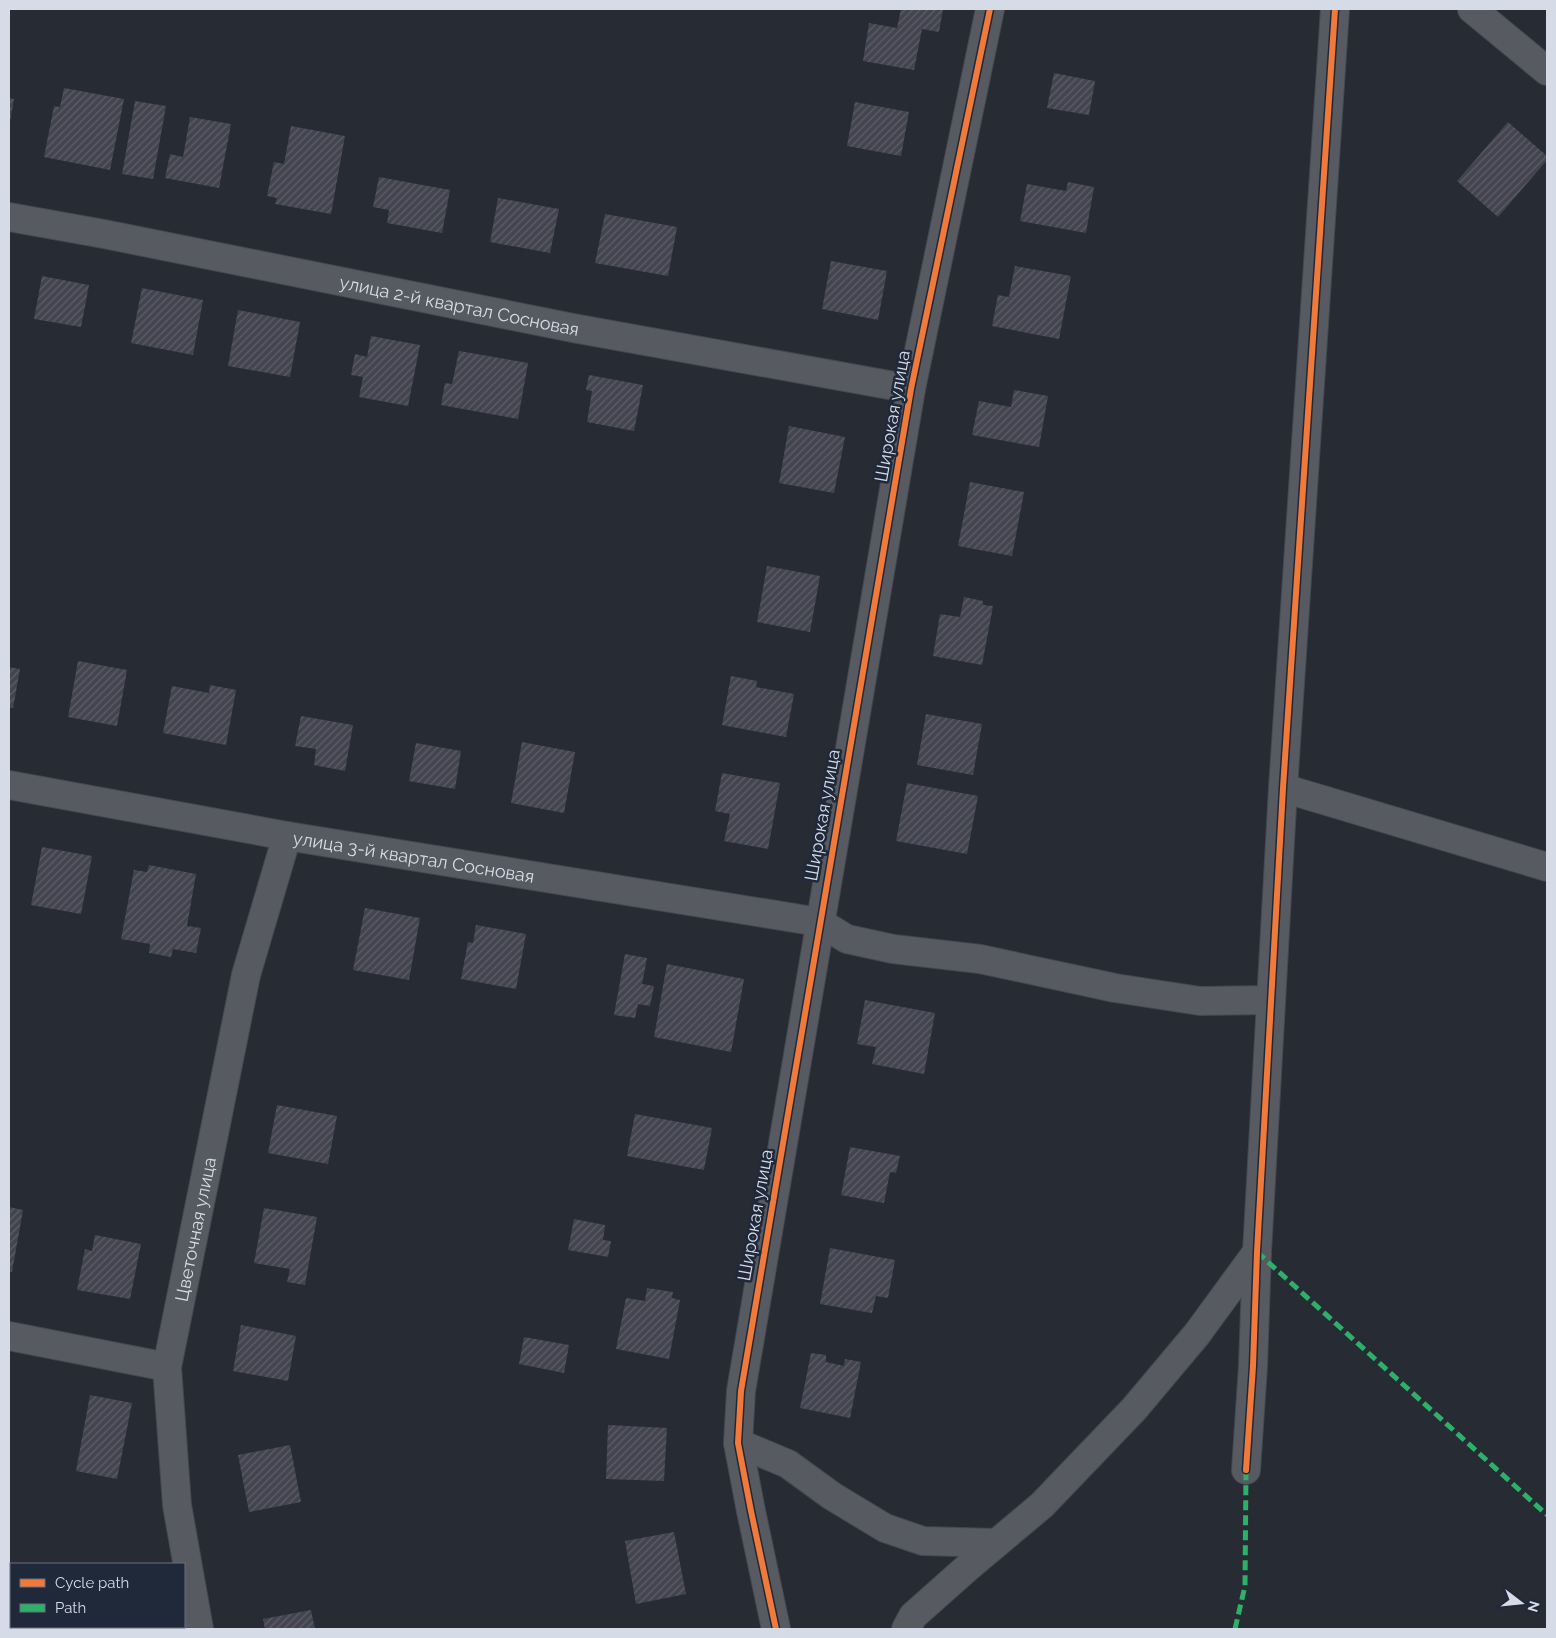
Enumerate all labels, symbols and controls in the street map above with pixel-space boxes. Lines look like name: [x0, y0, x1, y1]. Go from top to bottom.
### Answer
street label: улица 2-й квартал Сосновая: [338, 271, 581, 339]
street label: Широкая улица: [870, 349, 914, 483]
street label: Широкая улица: [800, 748, 844, 882]
street label: улица 3-й квартал Сосновая: [292, 827, 536, 886]
street label: Широкая улица: [733, 1148, 777, 1282]
street label: Цветочная улица: [170, 1155, 220, 1303]
legend: [10, 1563, 185, 1628]
text: Cycle path: [55, 1574, 129, 1592]
north arrow: [1496, 1578, 1546, 1628]
text: Path: [55, 1599, 86, 1617]
text: N: [1524, 1599, 1543, 1614]

